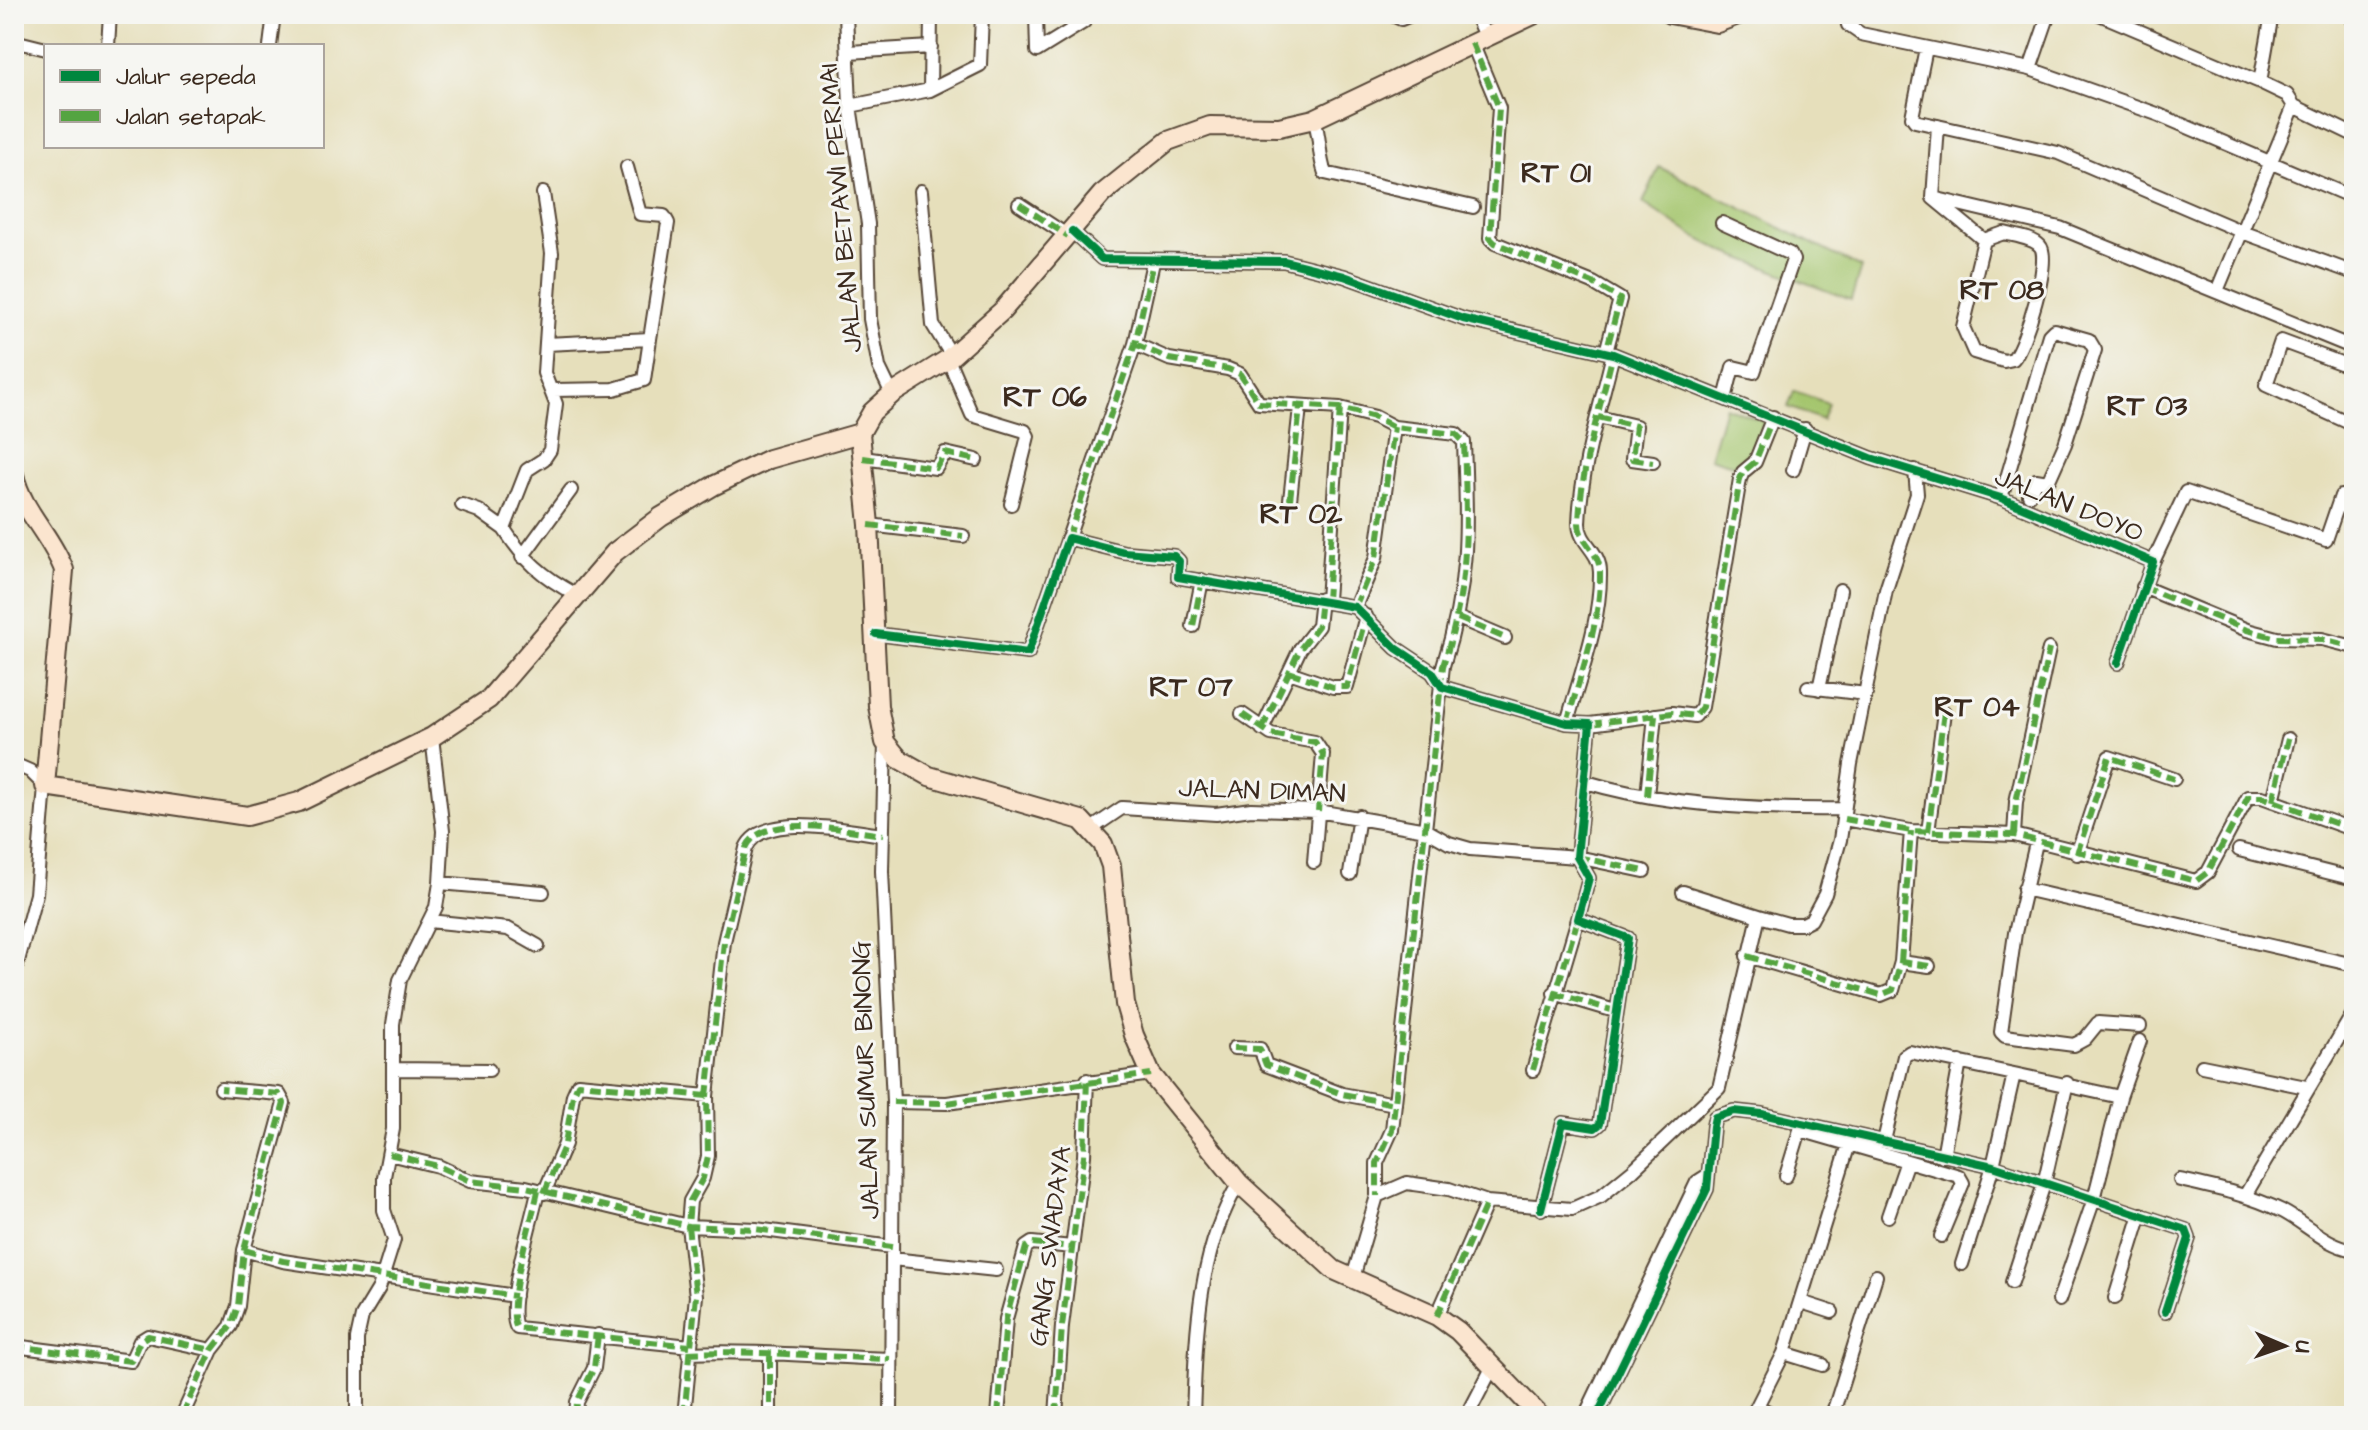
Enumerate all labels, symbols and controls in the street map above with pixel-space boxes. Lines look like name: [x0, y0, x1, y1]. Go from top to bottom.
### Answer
legend: [44, 44, 324, 148]
text: Jalur sepeda: [116, 60, 256, 94]
street label: JALAN BETAWI PERMAI: [810, 62, 872, 354]
text: Jalan setapak: [116, 100, 266, 134]
district label: RT 01: [1521, 154, 1591, 193]
district label: RT 08: [1960, 271, 2044, 310]
district label: RT 06: [1003, 378, 1087, 417]
district label: RT 03: [2107, 387, 2188, 426]
street label: JALAN DOYO: [1989, 459, 2149, 551]
district label: RT 02: [1260, 495, 1343, 534]
district label: RT 07: [1149, 668, 1234, 707]
district label: RT 04: [1934, 688, 2021, 727]
street label: JALAN DIMAN: [1178, 770, 1346, 812]
street label: JALAN SUMUR BINONG: [843, 940, 889, 1220]
street label: GANG SWADAYA: [1020, 1144, 1080, 1348]
north arrow: [2244, 1306, 2324, 1386]
text: U: [2287, 1340, 2318, 1353]

